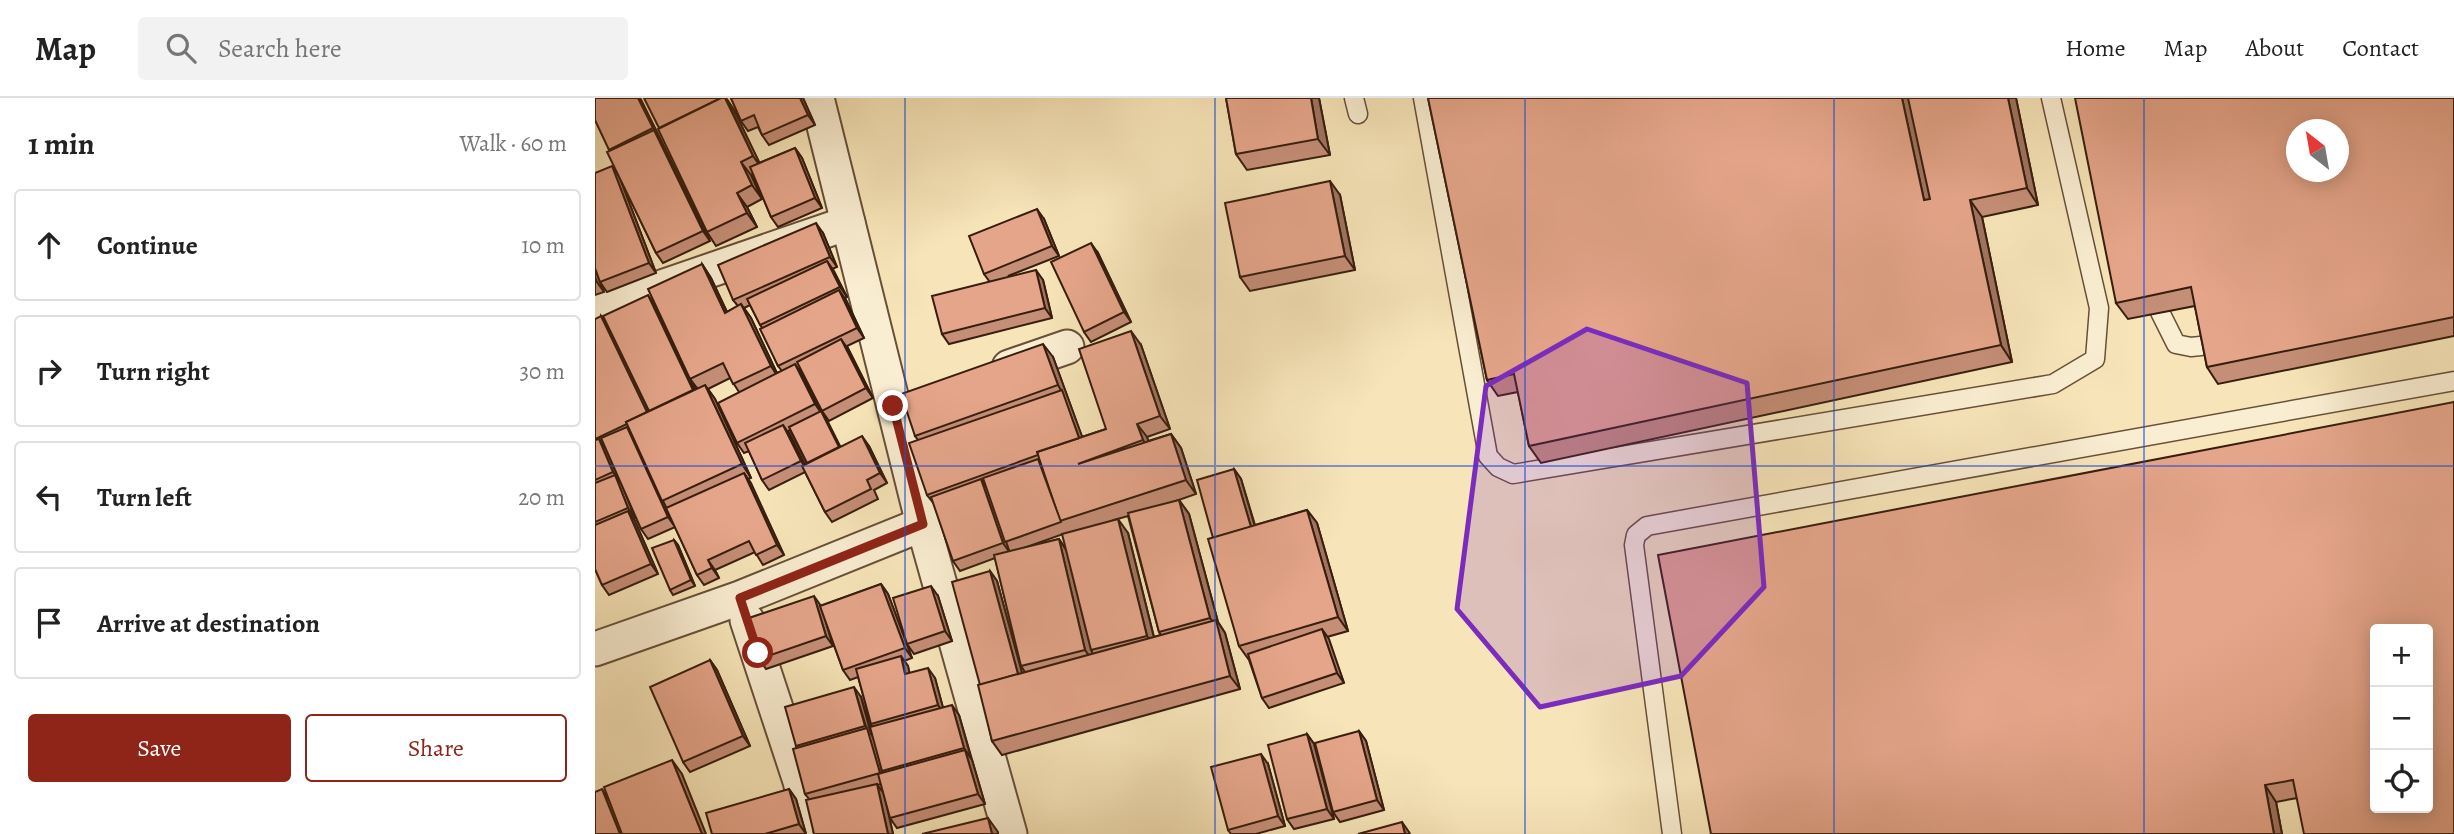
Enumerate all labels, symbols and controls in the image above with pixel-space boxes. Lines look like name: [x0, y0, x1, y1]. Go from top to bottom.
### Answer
search box: [138, 17, 628, 80]
text: Map: [35, 26, 96, 71]
icon: search: [162, 29, 200, 67]
text: Search here: [218, 31, 342, 66]
text: Home: [2065, 32, 2126, 64]
text: Map: [2164, 32, 2208, 64]
text: About: [2246, 32, 2304, 64]
text: Contact: [2342, 32, 2419, 64]
north arrow: [2286, 119, 2349, 182]
text: 1 min: [28, 124, 95, 164]
text: Walk · 60 m: [459, 128, 567, 159]
icon: ahead: [30, 226, 68, 264]
text: Continue: [97, 228, 198, 263]
text: 10 m: [521, 230, 565, 261]
icon: right: [30, 352, 68, 390]
text: Turn right: [97, 354, 210, 389]
text: 30 m: [519, 356, 565, 387]
route end: [877, 390, 908, 421]
icon: left: [30, 478, 68, 516]
text: Turn left: [97, 480, 192, 515]
text: 20 m: [518, 482, 565, 513]
icon: arrive: [30, 604, 68, 642]
text: Arrive at destination: [97, 606, 320, 641]
map controls: [2370, 624, 2433, 813]
button: +: [2370, 624, 2433, 687]
route start: [742, 637, 773, 668]
button: −: [2370, 687, 2433, 750]
button: Save: [28, 714, 291, 782]
button: Share: [305, 714, 567, 782]
button: locate: [2370, 750, 2433, 813]

